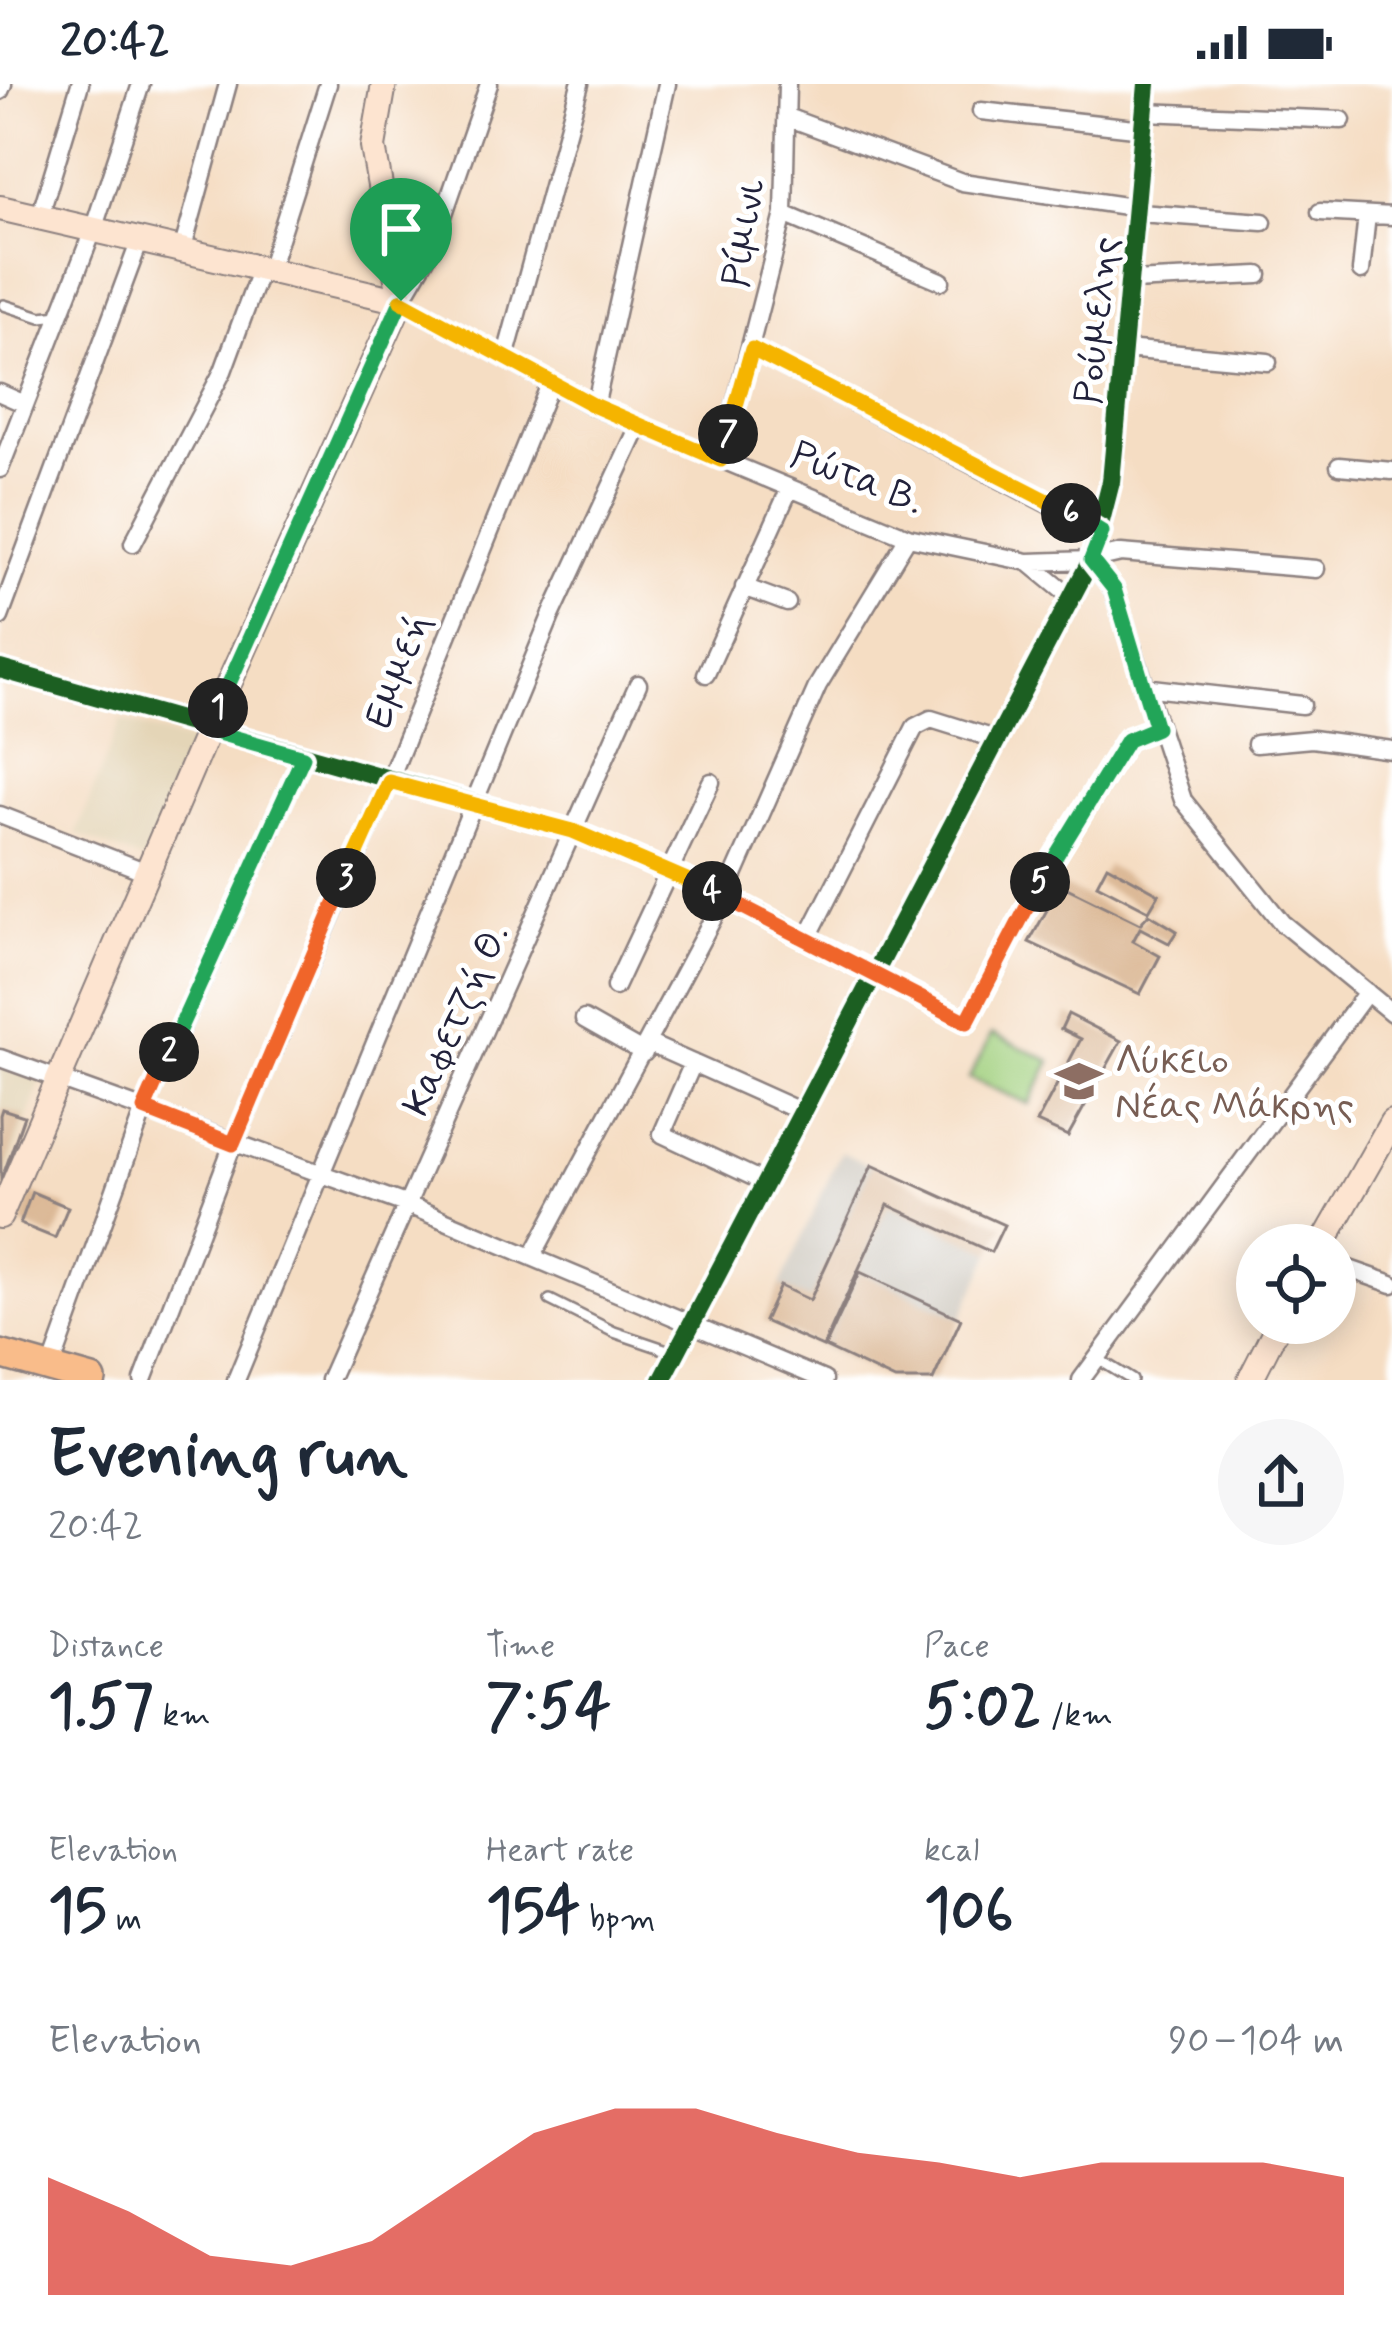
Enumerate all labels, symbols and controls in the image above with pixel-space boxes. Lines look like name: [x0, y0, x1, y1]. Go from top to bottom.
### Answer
text: 20:42: [60, 13, 170, 72]
street label: Ρίμινι: [712, 175, 779, 291]
pin: [350, 178, 452, 301]
icon: arrive: [368, 196, 434, 262]
street label: Ρούμελης: [1064, 234, 1133, 407]
pin: 7: [698, 404, 758, 464]
text: 7: [718, 412, 738, 456]
street label: Ρώτα Β.: [783, 431, 930, 528]
pin: 6: [1041, 483, 1101, 543]
text: 6: [1063, 491, 1079, 535]
street label: Εμμεή: [354, 607, 444, 736]
pin: 1: [188, 678, 248, 738]
text: 1: [211, 686, 225, 730]
pin: 3: [316, 848, 376, 908]
pin: 5: [1010, 852, 1070, 912]
text: 3: [339, 856, 353, 900]
text: 5: [1030, 860, 1050, 904]
pin: 4: [682, 861, 742, 921]
text: 4: [702, 869, 722, 913]
street label: Καφετζή Θ.: [392, 916, 522, 1124]
pin: 2: [139, 1022, 199, 1082]
text: 2: [161, 1030, 177, 1074]
place label: Λύκειο Νέας Μάκρης: [1115, 1037, 1354, 1133]
school or university icon: Λύκειο Νέας Μάκρης: [1054, 1056, 1104, 1106]
map controls: [1236, 1224, 1356, 1344]
button: locate: [1236, 1224, 1356, 1344]
text: Evening run: [48, 1414, 408, 1500]
button: share: [1218, 1419, 1344, 1545]
text: 20:42: [48, 1502, 143, 1553]
text: Distance: [48, 1625, 164, 1669]
text: Time: [486, 1625, 555, 1669]
text: Pace: [924, 1625, 990, 1669]
text: 1.57: [48, 1669, 153, 1748]
text: 7:54: [486, 1669, 611, 1748]
text: 5:02: [924, 1669, 1041, 1748]
text: km: [153, 1694, 211, 1738]
text: /km: [1041, 1694, 1113, 1738]
text: Elevation: [48, 1829, 178, 1873]
text: Heart rate: [486, 1829, 634, 1873]
text: kcal: [924, 1829, 979, 1873]
text: 15: [48, 1873, 107, 1952]
text: 154: [486, 1873, 580, 1952]
text: 106: [924, 1873, 1013, 1952]
text: m: [107, 1898, 142, 1942]
text: bpm: [580, 1898, 656, 1942]
text: Elevation: [48, 2016, 202, 2067]
text: 90–104 m: [1168, 2016, 1344, 2067]

